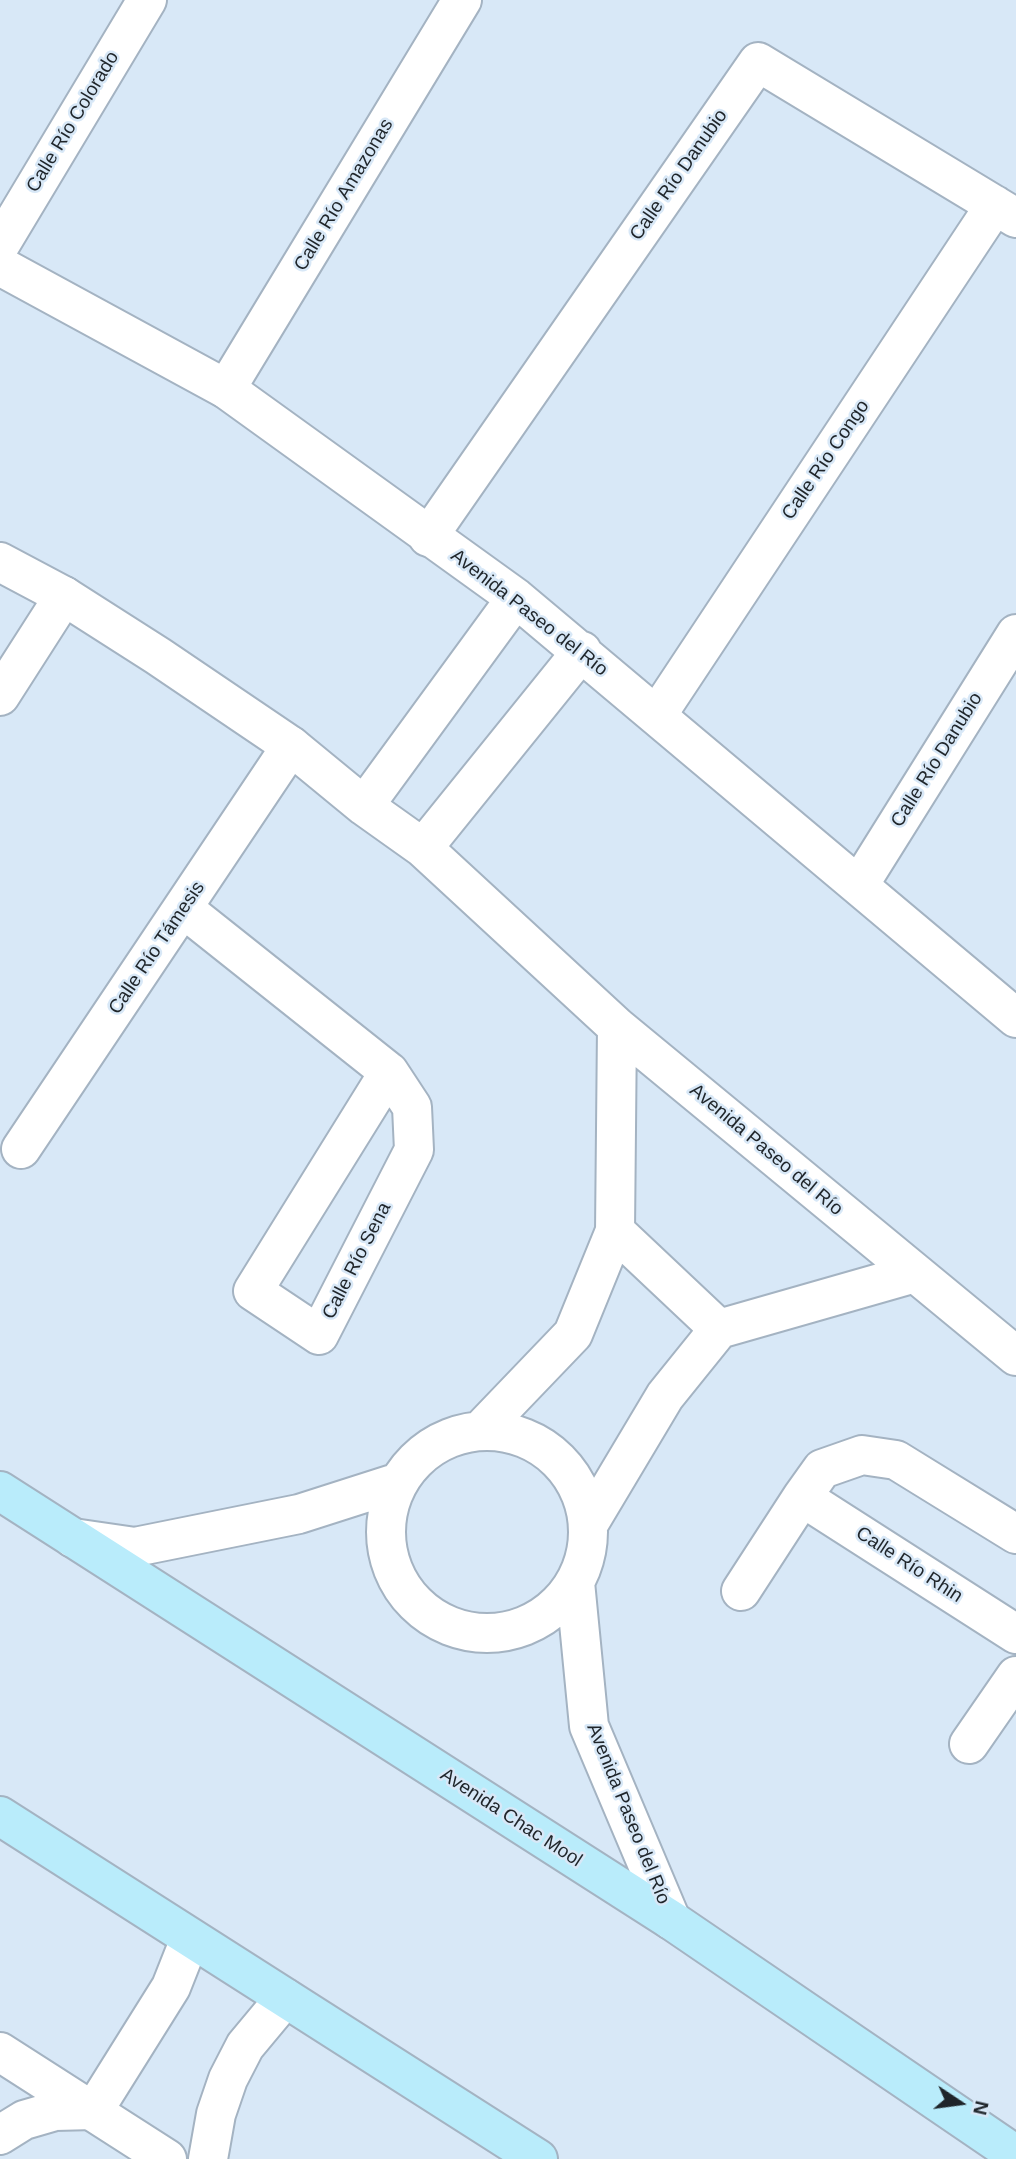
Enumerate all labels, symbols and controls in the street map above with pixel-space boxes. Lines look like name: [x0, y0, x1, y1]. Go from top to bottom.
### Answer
street label: Calle Río Colorado: [22, 47, 124, 197]
street label: Calle Río Danubio: [625, 105, 733, 245]
street label: Calle Río Amazonas: [290, 115, 398, 275]
street label: Calle Río Congo: [778, 396, 874, 524]
street label: Avenida Paseo del Río: [446, 545, 612, 681]
street label: Calle Río Danubio: [886, 689, 988, 831]
street label: Calle Río Támesis: [104, 877, 210, 1019]
street label: Avenida Paseo del Río: [685, 1079, 847, 1221]
street label: Calle Río Sena: [318, 1199, 396, 1323]
street label: Calle Río Rhin: [851, 1522, 967, 1608]
street label: Avenida Paseo del Río: [581, 1720, 675, 1908]
street label: Avenida Chac Mool: [436, 1764, 586, 1872]
north arrow: [925, 2068, 995, 2138]
text: N: [969, 2099, 993, 2117]

